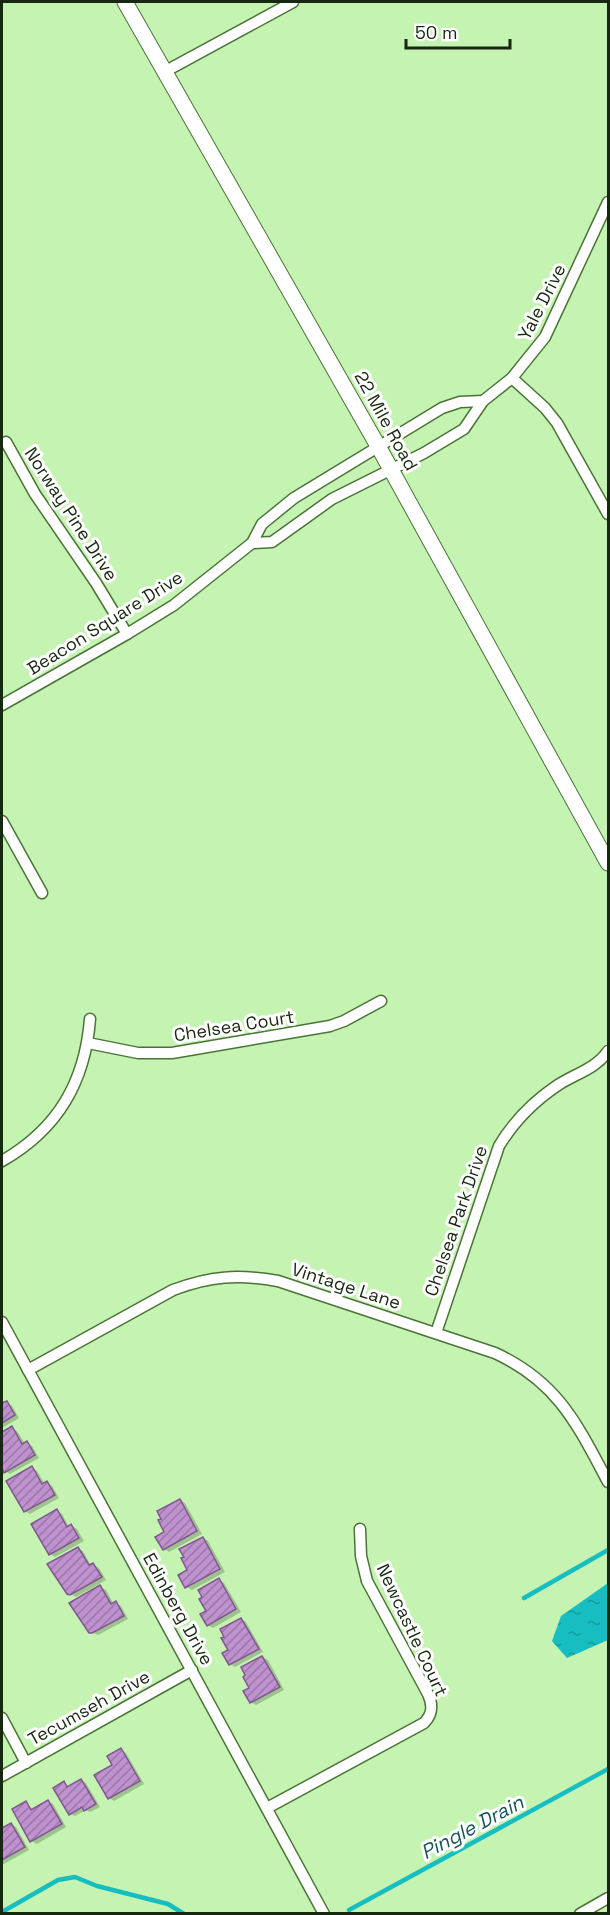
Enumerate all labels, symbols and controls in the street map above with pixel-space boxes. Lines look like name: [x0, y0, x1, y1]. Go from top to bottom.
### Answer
scale bar: [406, 12, 510, 50]
text: 50 m: [415, 21, 457, 44]
street label: Yale Drive: [513, 260, 571, 344]
street label: 22 Mile Road: [350, 367, 423, 475]
street label: Norway Pine Drive: [20, 443, 123, 585]
street label: Beacon Square Drive: [23, 565, 187, 680]
street label: Chelsea Court: [172, 1005, 296, 1046]
street label: Chelsea Park Drive: [419, 1142, 492, 1299]
street label: Vintage Lane: [289, 1257, 404, 1314]
street label: Edinberg Drive: [138, 1548, 219, 1669]
street label: Newcastle Court: [372, 1560, 453, 1700]
street label: Tecumseh Drive: [24, 1665, 154, 1750]
water label: Pingle Drain: [416, 1789, 529, 1865]

